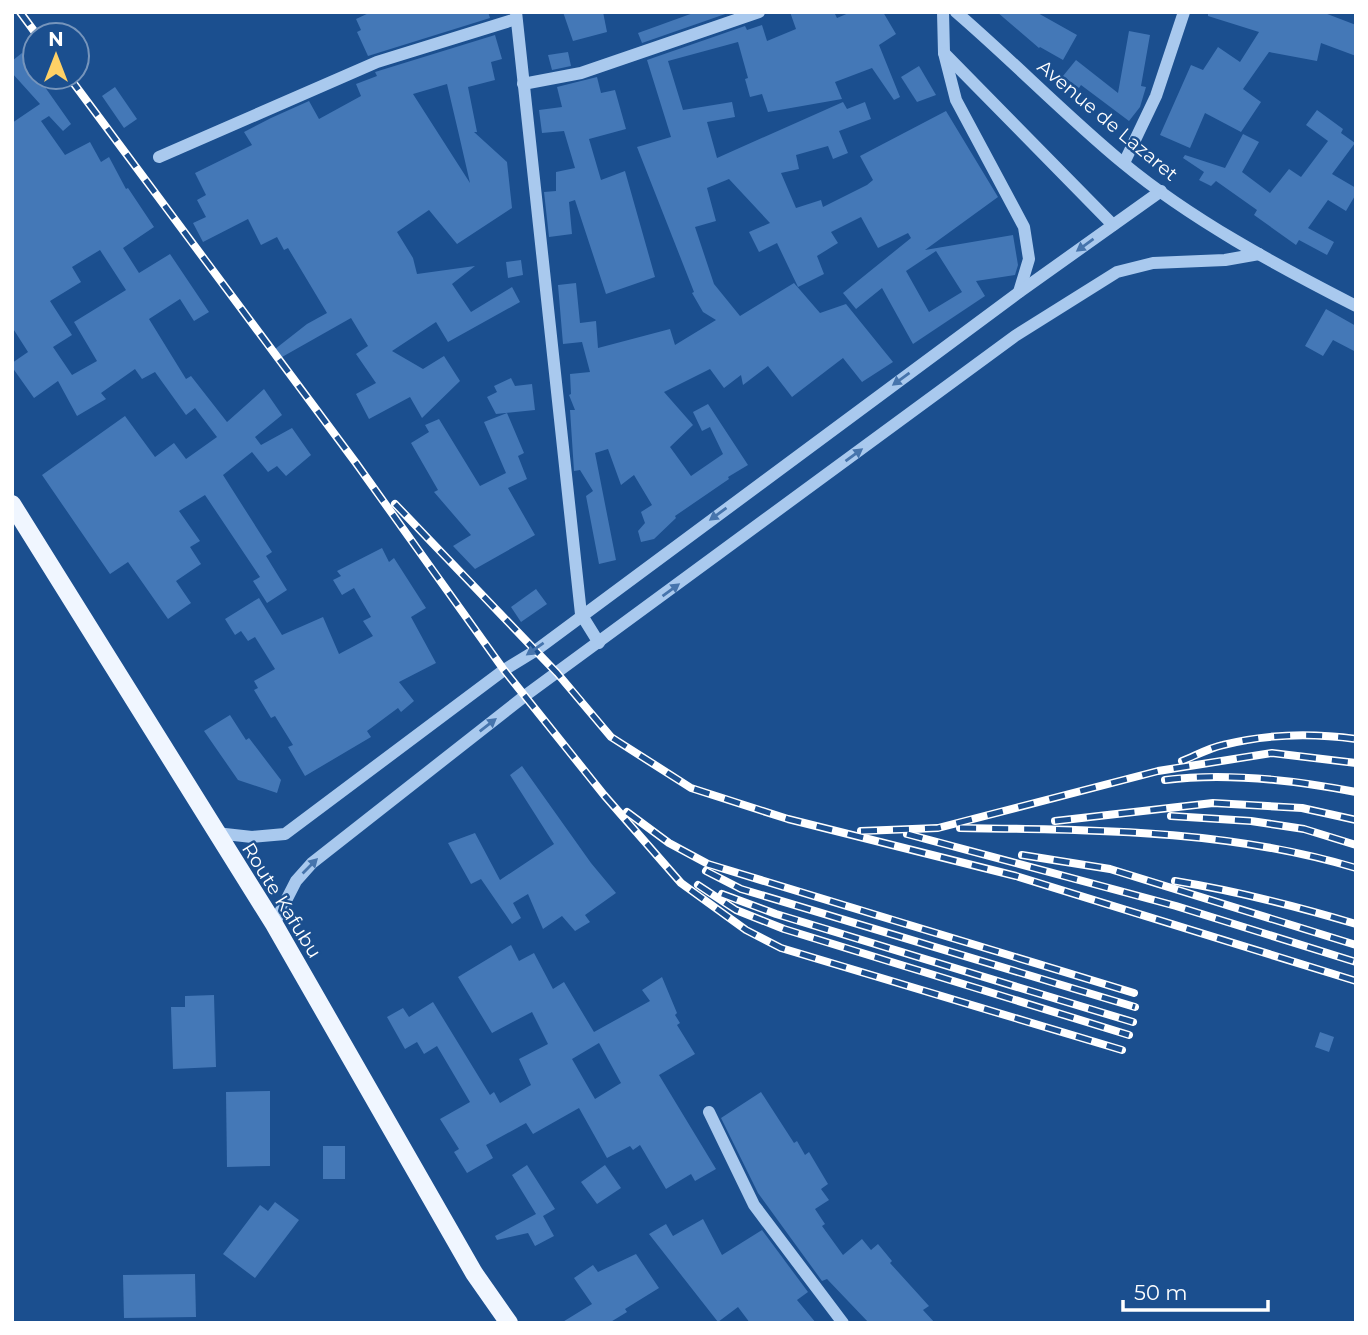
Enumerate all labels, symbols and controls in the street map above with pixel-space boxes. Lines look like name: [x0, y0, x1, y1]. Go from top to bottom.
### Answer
north arrow: [21, 21, 91, 91]
text: N: [48, 28, 64, 51]
street label: Avenue de Lazaret: [1033, 55, 1183, 186]
one-way arrow: [1076, 238, 1094, 252]
one-way arrow: [892, 372, 910, 386]
one-way arrow: [845, 448, 863, 462]
one-way arrow: [709, 507, 727, 521]
one-way arrow: [662, 583, 680, 597]
one-way arrow: [526, 642, 544, 656]
one-way arrow: [478, 718, 496, 733]
street label: Route Kafubu: [237, 838, 326, 962]
one-way arrow: [301, 858, 318, 875]
scale bar: [1123, 1268, 1268, 1312]
text: 50 m: [1134, 1280, 1188, 1305]

